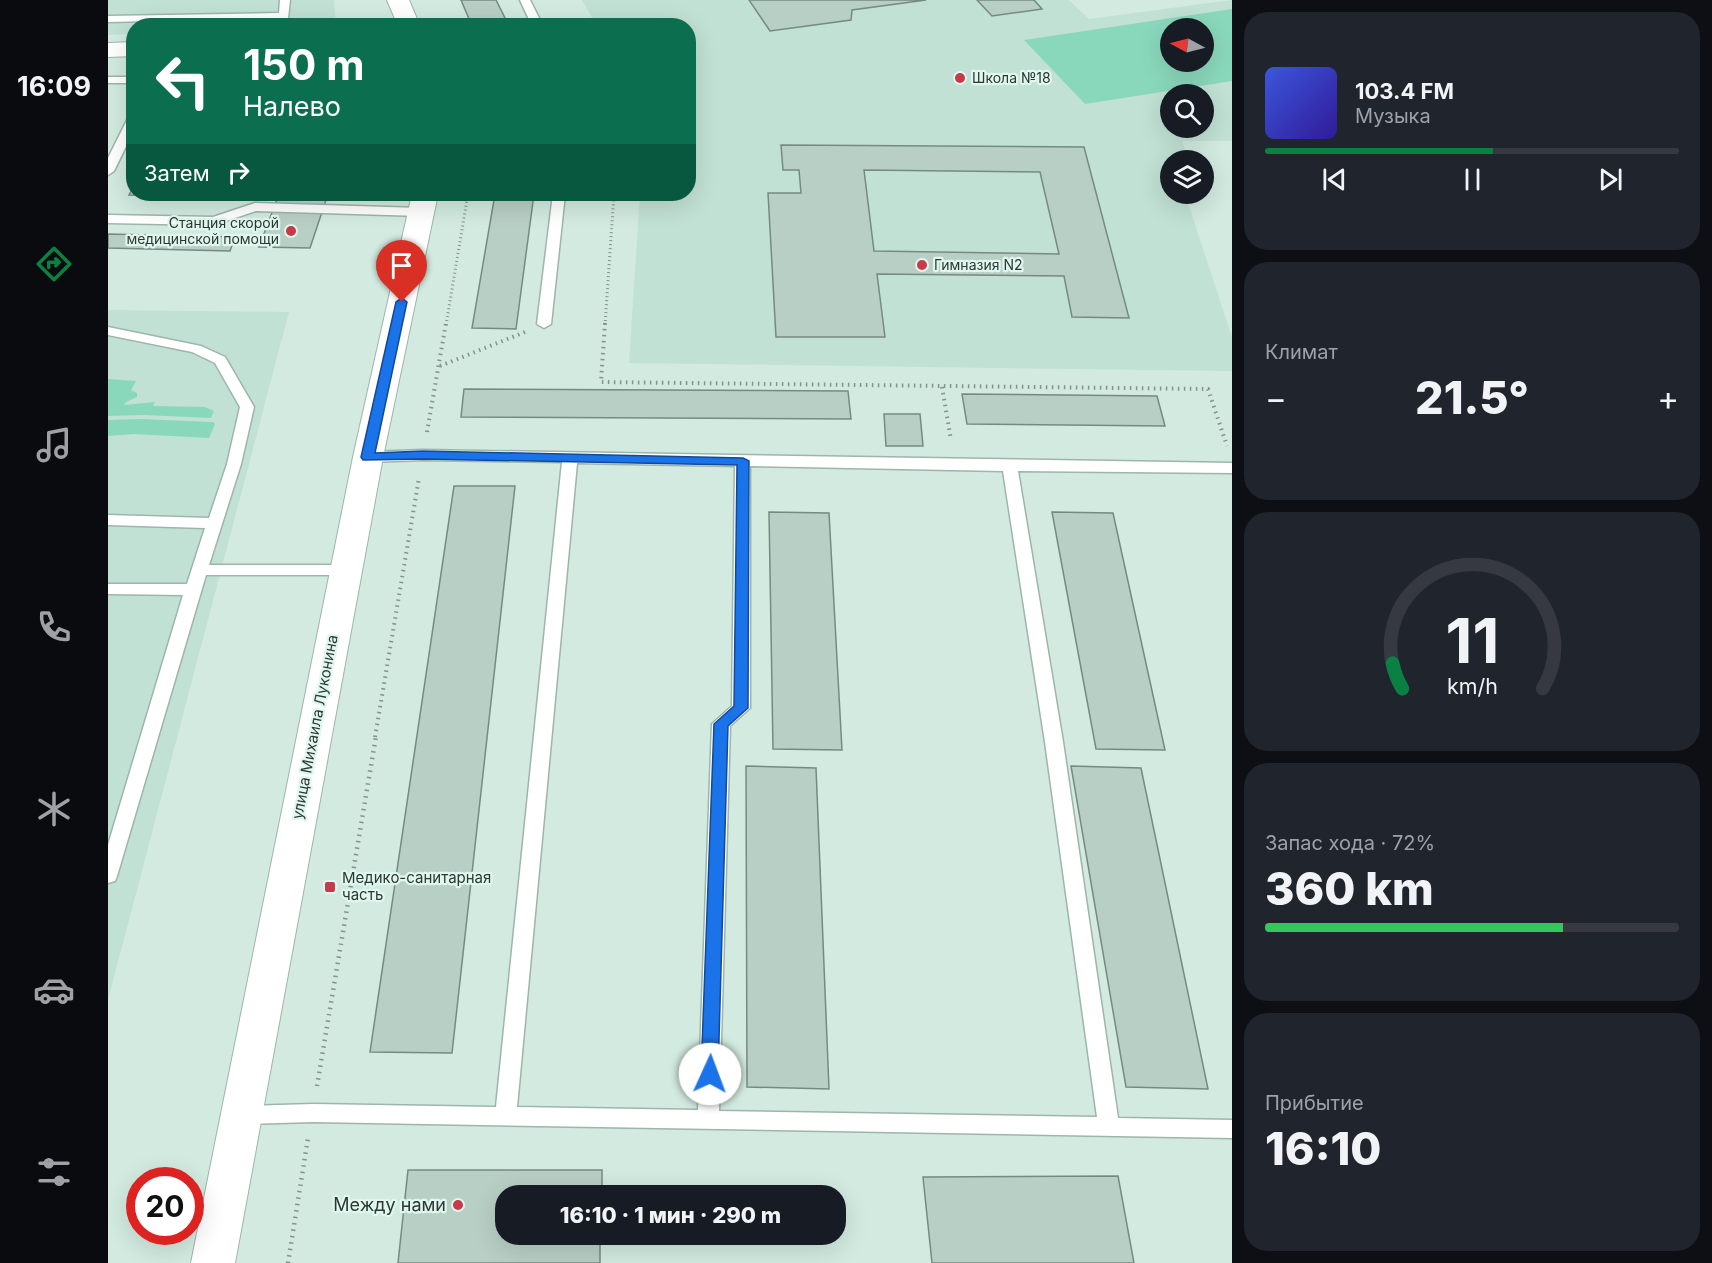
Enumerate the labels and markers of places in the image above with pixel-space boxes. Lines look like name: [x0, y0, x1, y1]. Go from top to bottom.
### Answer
place label: Школа №18: [972, 69, 1051, 86]
marker: Школа №18: [953, 71, 967, 85]
place label: Станция скорой медицинской помощи: [126, 214, 279, 247]
marker: Станция скорой медицинской помощи: [284, 224, 298, 238]
pin: [376, 240, 427, 302]
place label: Гимназия N2: [934, 256, 1022, 273]
marker: Гимназия N2: [915, 258, 929, 272]
place label: Медико-санитарная часть: [342, 868, 491, 904]
marker: Медико-санитарная часть: [323, 880, 337, 894]
place label: Между нами: [333, 1194, 446, 1215]
marker: Между нами: [451, 1198, 465, 1212]

